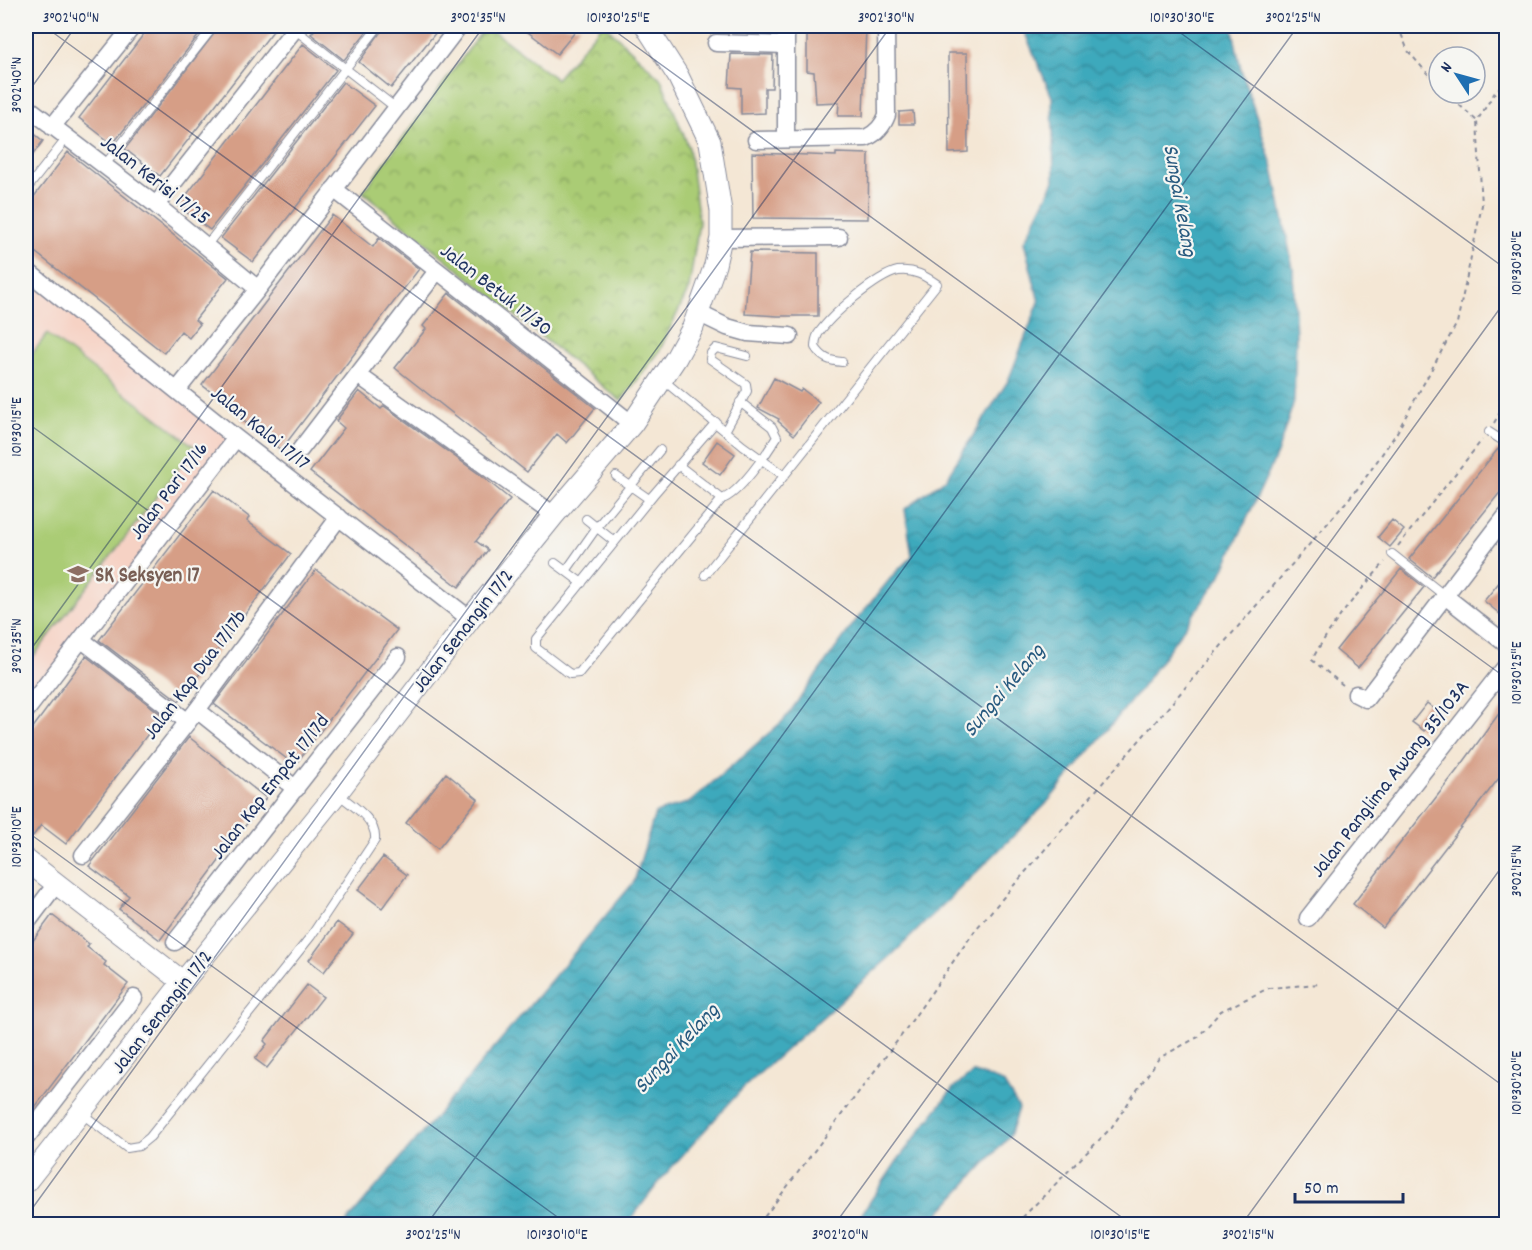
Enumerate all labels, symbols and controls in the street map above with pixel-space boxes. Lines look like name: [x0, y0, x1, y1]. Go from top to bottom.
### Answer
text: 3°02'40"N: [43, 8, 99, 30]
text: 3°02'35"N: [450, 8, 506, 30]
text: 101°30'25"E: [586, 8, 650, 30]
text: 3°02'30"N: [858, 8, 914, 30]
text: 101°30'30"E: [1150, 8, 1214, 30]
text: 3°02'25"N: [1265, 8, 1321, 30]
north arrow: [1427, 45, 1487, 105]
text: 3°02'40"N: [7, 57, 29, 113]
text: N: [1435, 58, 1459, 78]
street label: Jalan Kerisi 17/25: [93, 129, 216, 234]
water label: Sungai Kelang: [1153, 142, 1204, 261]
text: 101°30'30"E: [1507, 231, 1529, 295]
street label: Jalan Betuk 17/30: [432, 238, 558, 345]
street label: Jalan Kaloi 17/17: [203, 380, 315, 479]
text: 101°30'15"E: [7, 397, 29, 457]
street label: Jalan Pari 17/16: [123, 436, 217, 547]
school or university icon: SK Seksyen 17: [66, 562, 90, 586]
place label: SK Seksyen 17: [95, 562, 200, 592]
street label: Jalan Senangin 17/2: [406, 564, 522, 700]
street label: Jalan Kap Dua 17/17b: [138, 605, 255, 747]
text: 3°02'35"N: [7, 618, 29, 674]
water label: Sungai Kelang: [956, 637, 1054, 745]
text: 101°30'25"E: [1507, 641, 1529, 705]
street label: Jalan Panglima Awang 35/103A: [1305, 675, 1478, 885]
street label: Jalan Kap Empat 17/17d: [205, 708, 338, 867]
text: 101°30'10"E: [7, 806, 29, 867]
text: 3°02'15"N: [1507, 845, 1529, 897]
street label: Jalan Senangin 17/2: [105, 945, 221, 1081]
water label: Sungai Kelang: [627, 996, 729, 1101]
text: 101°30'20"E: [1507, 1051, 1529, 1115]
scale bar: [1295, 1166, 1403, 1204]
text: 50 m: [1304, 1177, 1339, 1202]
text: 3°02'25"N: [405, 1225, 461, 1247]
text: 101°30'10"E: [527, 1225, 588, 1247]
text: 3°02'20"N: [812, 1225, 868, 1247]
text: 101°30'15"E: [1090, 1225, 1150, 1247]
text: 3°02'15"N: [1222, 1225, 1274, 1247]

